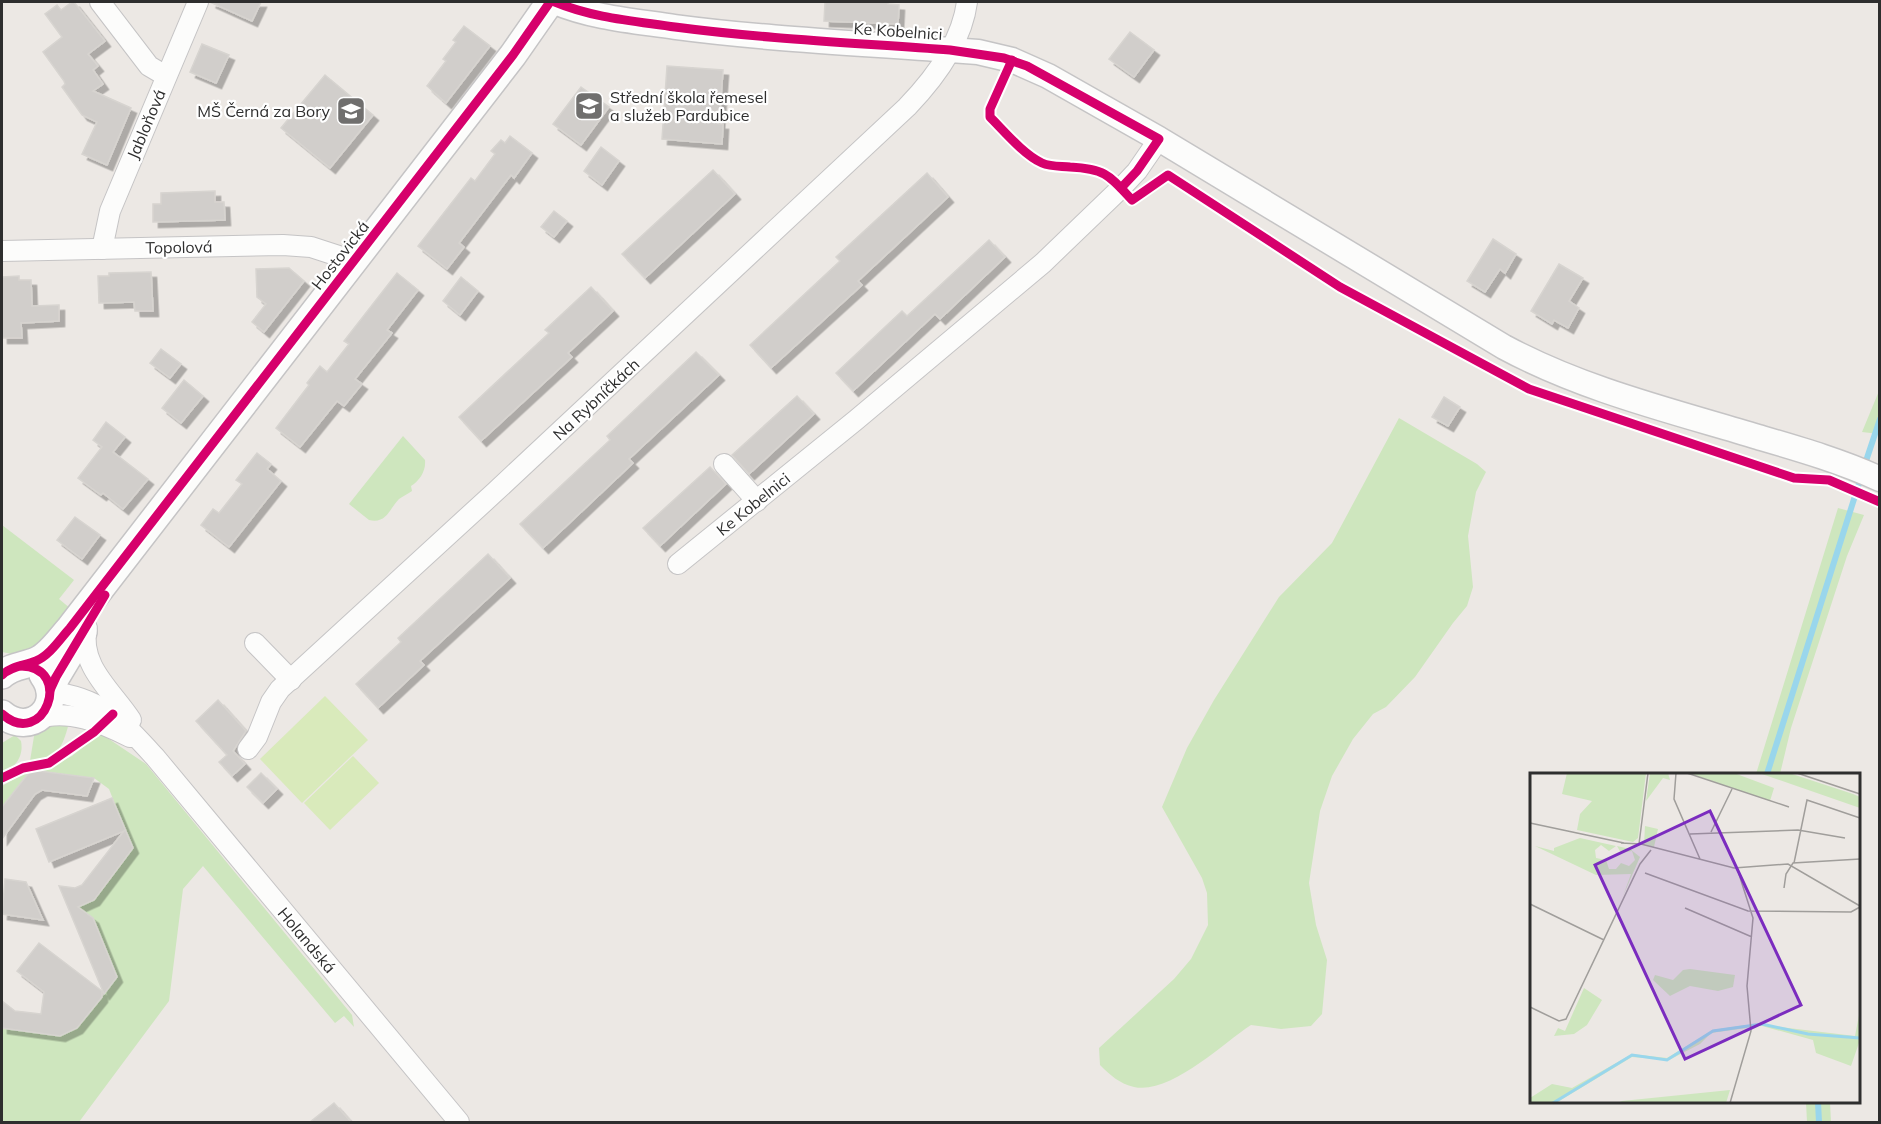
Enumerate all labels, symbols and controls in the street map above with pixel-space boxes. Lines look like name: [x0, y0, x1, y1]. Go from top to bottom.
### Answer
street label: Ke Kobelnici: [853, 18, 943, 44]
street label: Jabloňová: [122, 86, 170, 162]
place label: Střední škola řemesel a služeb Pardubice: [610, 87, 767, 125]
school or university icon: Střední škola řemesel a služeb Pardubice: [573, 90, 605, 122]
school or university icon: MŠ Černá za Bory: [335, 95, 367, 127]
place label: MŠ Černá za Bory: [197, 101, 330, 121]
street label: Hostovická: [307, 217, 373, 293]
street label: Topolová: [145, 236, 213, 258]
street label: Na Rybníčkách: [549, 354, 643, 444]
street label: Ke Kobelnici: [712, 468, 794, 540]
inset map: [1530, 773, 1860, 1103]
street label: Holandská: [274, 903, 340, 977]

